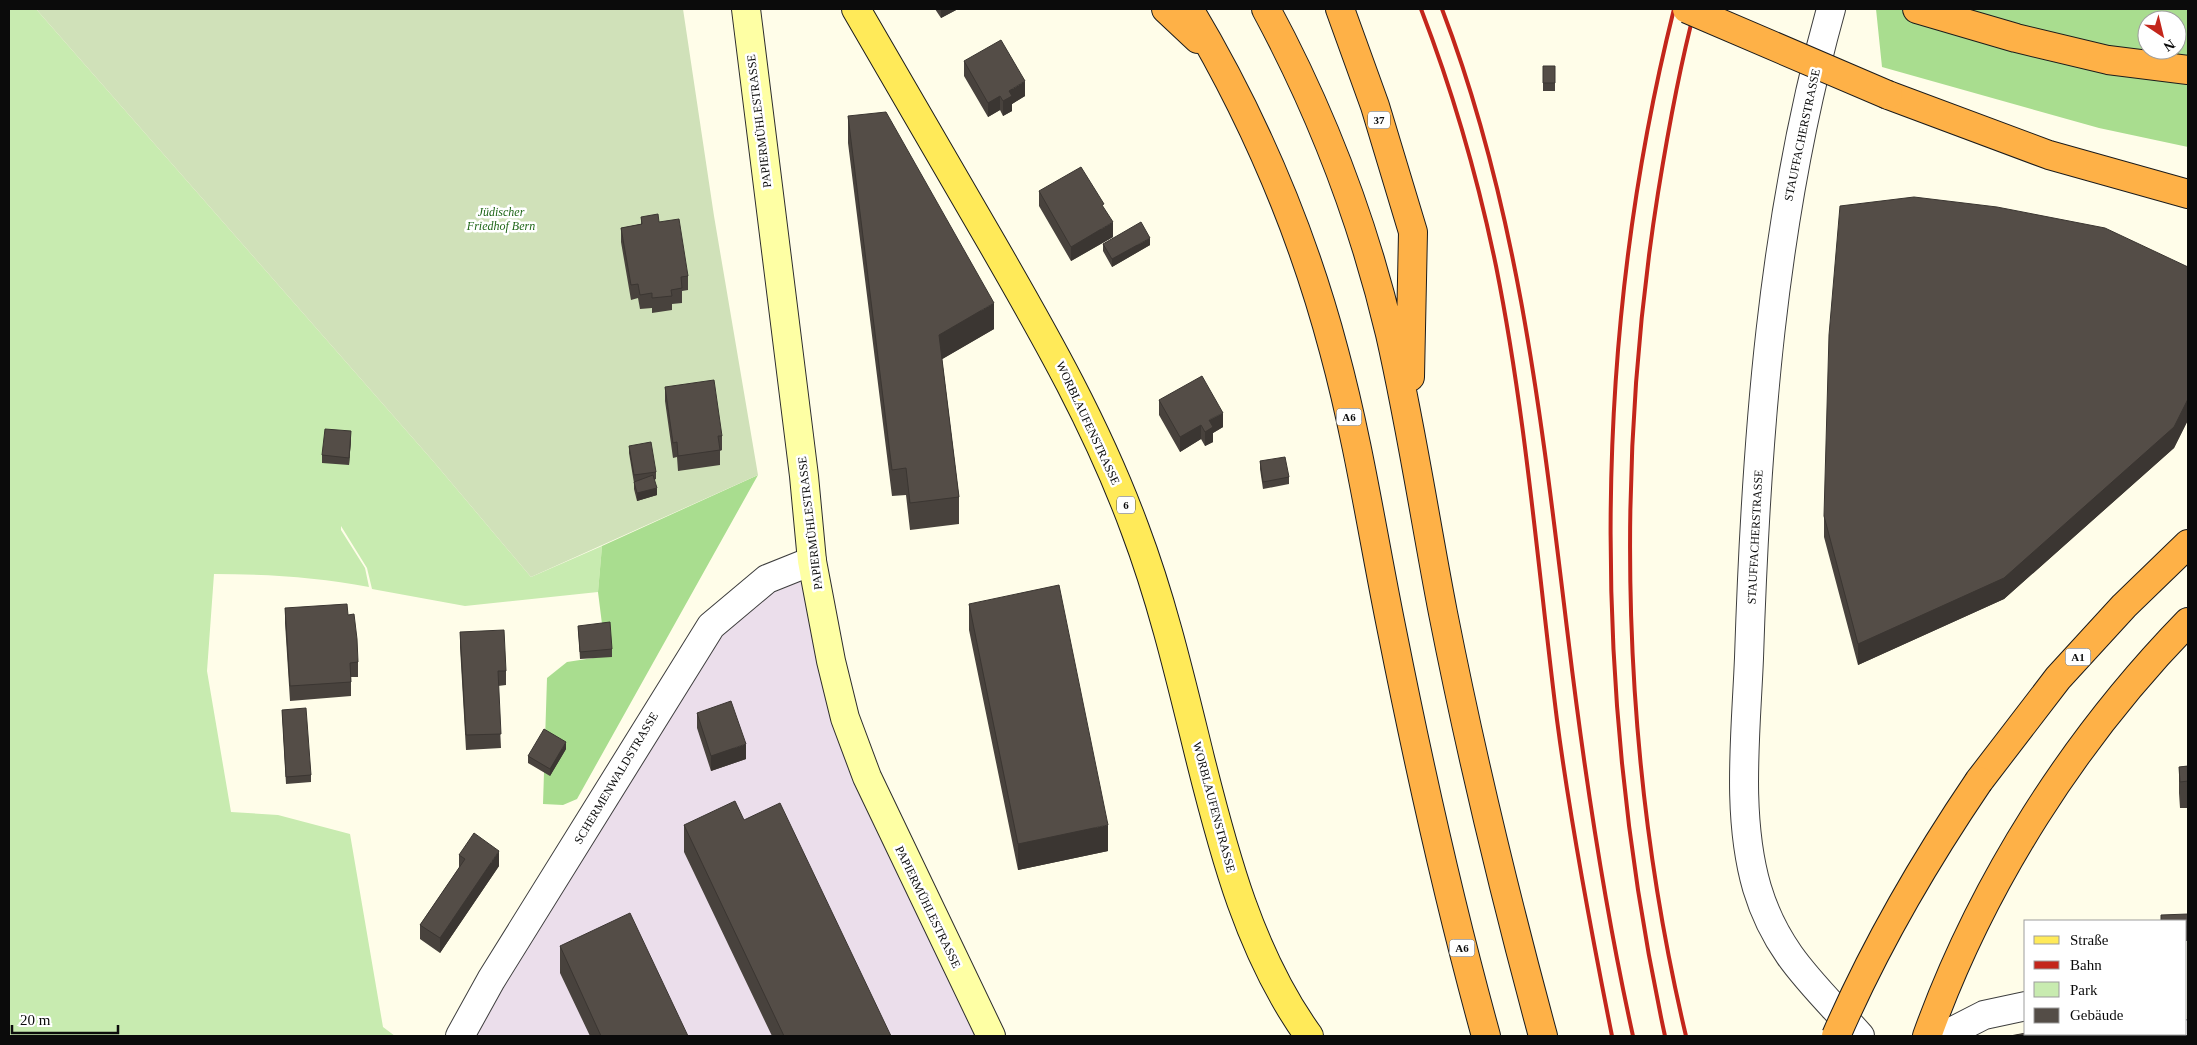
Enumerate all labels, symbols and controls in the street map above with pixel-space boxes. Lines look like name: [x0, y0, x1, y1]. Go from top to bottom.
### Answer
north arrow: [2137, 10, 2187, 60]
text: N: [2161, 36, 2178, 54]
street label: PAPIERMÜHLESTRASSE: [744, 54, 774, 188]
street label: STAUFFACHERSTRASSE: [1781, 68, 1823, 202]
road number: 37: [1368, 112, 1390, 128]
park label: Jüdischer Friedhof Bern: [466, 205, 535, 233]
street label: WORBLAUFENSTRASSE: [1053, 359, 1123, 487]
road number: A6: [1336, 408, 1362, 426]
street label: PAPIERMÜHLESTRASSE: [795, 456, 825, 590]
street label: STAUFFACHERSTRASSE: [1744, 469, 1766, 605]
road number: 6: [1117, 496, 1135, 514]
road number: A1: [2066, 649, 2090, 666]
street label: SCHERMENWALDSTRASSE: [571, 710, 661, 846]
street label: WORBLAUFENSTRASSE: [1190, 740, 1238, 874]
street label: PAPIERMÜHLESTRASSE: [892, 844, 964, 970]
legend: [2024, 920, 2187, 1035]
text: Straße: [2070, 932, 2109, 948]
road number: A6: [1450, 940, 1474, 956]
text: Bahn: [2070, 957, 2102, 973]
text: Park: [2070, 982, 2098, 998]
scale bar: [12, 1002, 119, 1034]
text: Gebäude: [2070, 1007, 2124, 1023]
text: 20 m: [20, 1012, 51, 1028]

